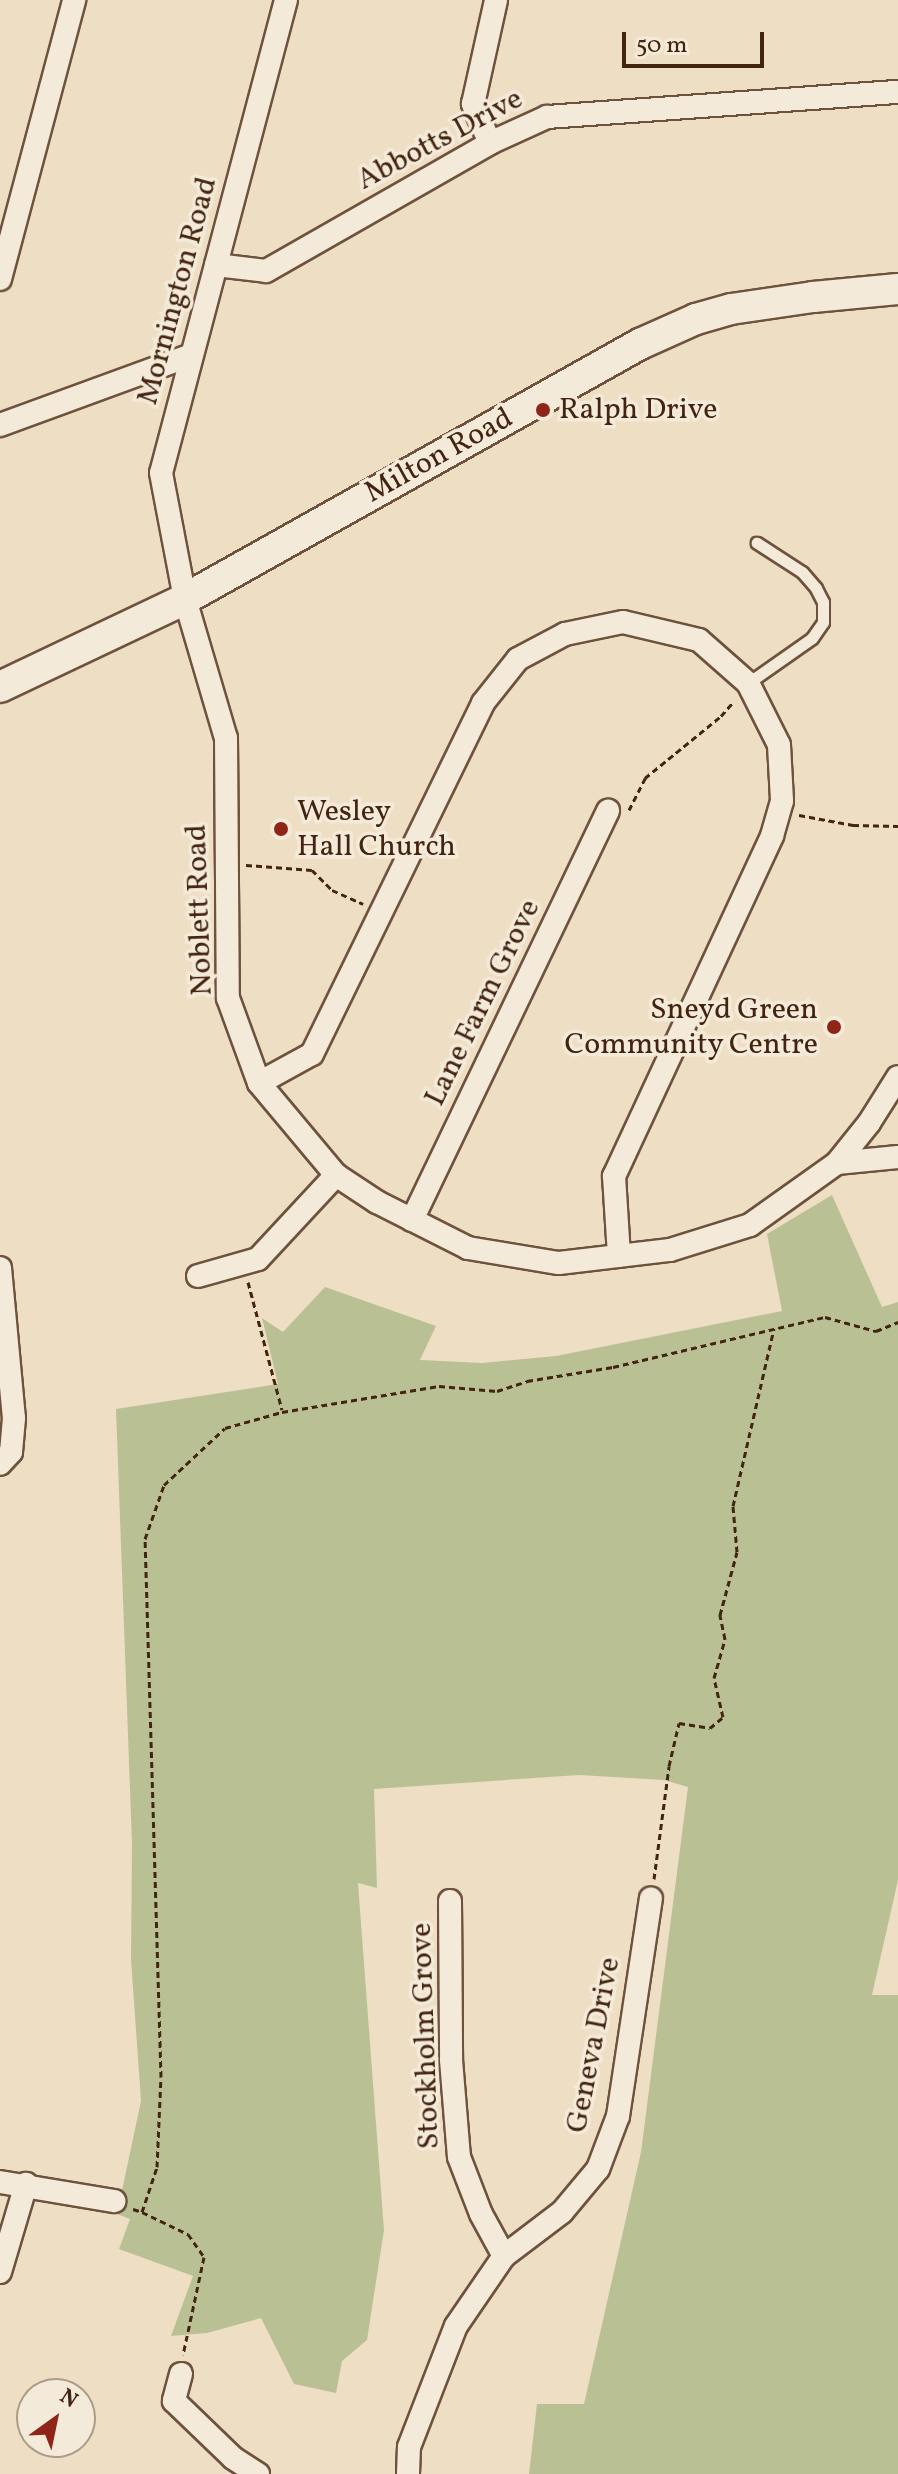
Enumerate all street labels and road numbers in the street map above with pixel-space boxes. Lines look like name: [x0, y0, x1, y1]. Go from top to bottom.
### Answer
street label: Abbotts Drive: [351, 81, 529, 199]
street label: Mornington Road: [130, 173, 226, 409]
street label: Milton Road: [359, 401, 519, 511]
street label: Noblett Road: [179, 824, 221, 996]
street label: Lane Farm Grove: [417, 894, 549, 1112]
street label: Stockholm Grove: [404, 1922, 448, 2150]
street label: Geneva Drive: [559, 1954, 629, 2136]

